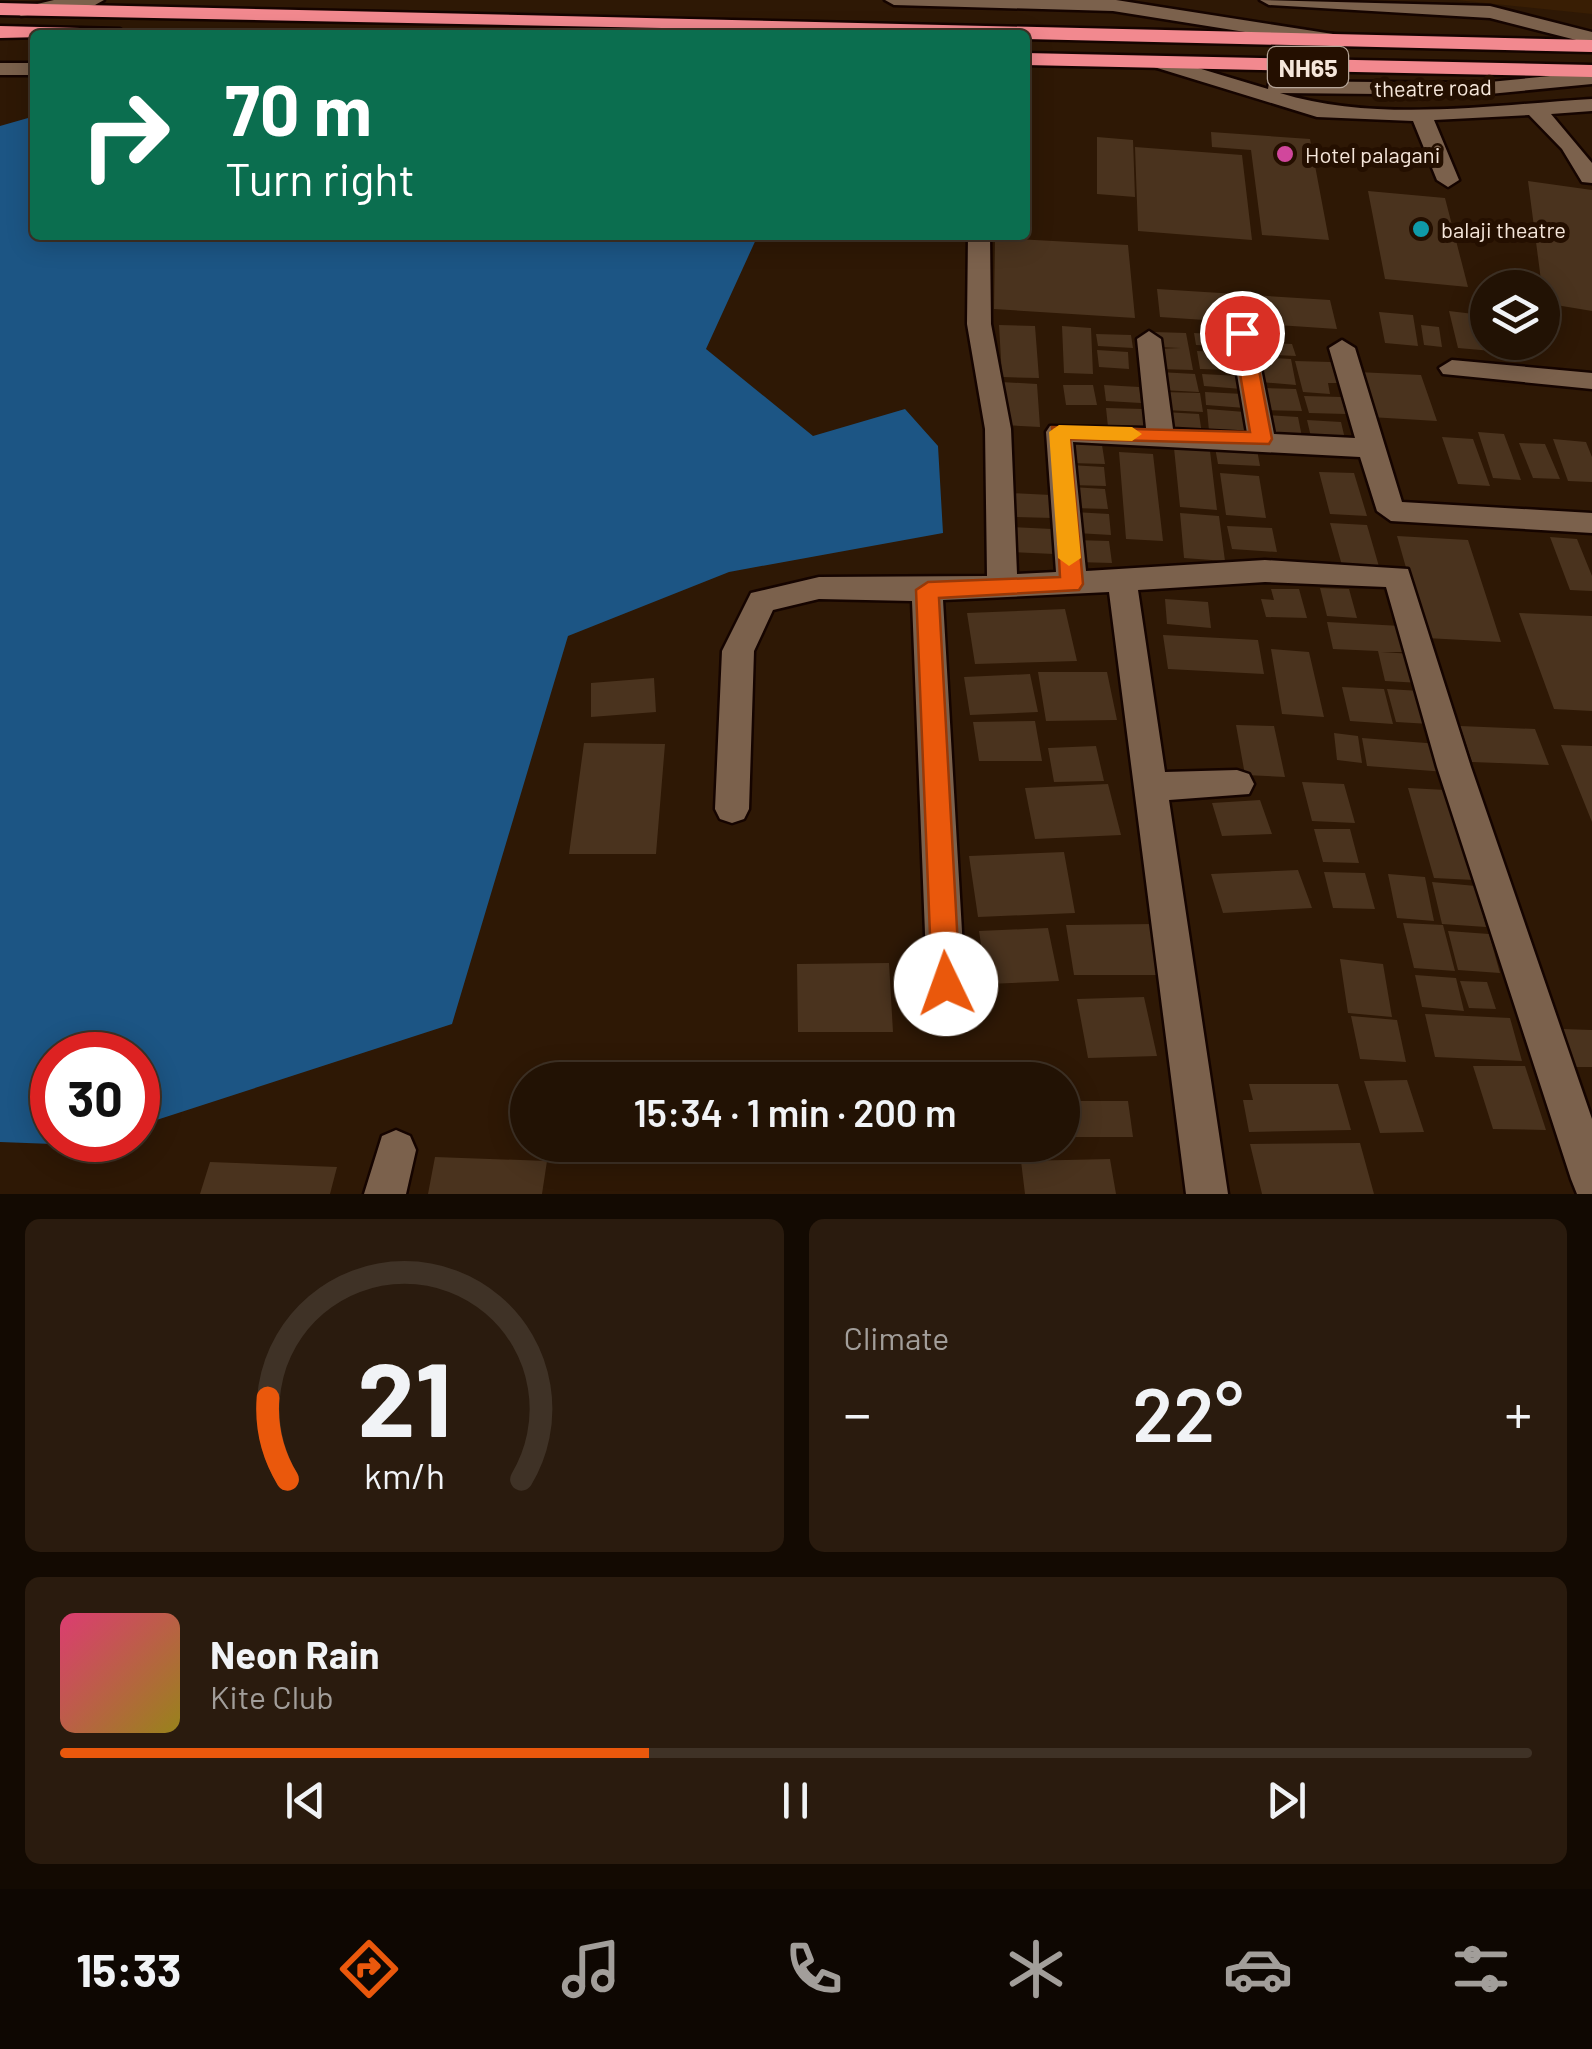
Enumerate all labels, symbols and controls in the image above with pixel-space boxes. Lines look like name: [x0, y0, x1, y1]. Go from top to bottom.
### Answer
road number: NH65: [1268, 47, 1348, 87]
text: 70 m: [225, 66, 372, 150]
icon: right: [60, 70, 190, 200]
street label: theatre road: [1374, 73, 1492, 101]
place label: Hotel palagani: [1305, 141, 1440, 167]
marker: Hotel palagani: [1274, 143, 1296, 165]
text: Turn right: [225, 151, 415, 205]
place label: balaji theatre: [1441, 216, 1566, 242]
marker: balaji theatre: [1410, 218, 1432, 240]
map controls: [1470, 270, 1560, 360]
button: layers: [1470, 270, 1560, 360]
pin: [1200, 291, 1285, 376]
icon: arrive: [1215, 306, 1270, 361]
position arrow: [894, 932, 998, 1036]
speed limit sign: 30: [30, 1032, 160, 1162]
text: 15:34 · 1 min · 200 m: [633, 1089, 957, 1135]
text: Climate: [844, 1318, 949, 1356]
text: 21: [357, 1333, 451, 1458]
text: 22°: [1132, 1367, 1243, 1457]
text: −: [844, 1379, 871, 1445]
text: +: [1504, 1379, 1532, 1445]
text: km/h: [364, 1453, 445, 1496]
text: Neon Rain: [210, 1631, 379, 1677]
text: Kite Club: [210, 1677, 334, 1715]
icon: previous: [278, 1773, 333, 1828]
icon: pause: [768, 1773, 823, 1828]
icon: next: [1259, 1773, 1314, 1828]
icon: directions: [334, 1934, 404, 2004]
icon: music: [556, 1934, 626, 2004]
icon: phone: [779, 1934, 849, 2004]
icon: climate: [1001, 1934, 1071, 2004]
icon: car: [1223, 1934, 1293, 2004]
icon: filters: [1446, 1934, 1516, 2004]
text: 15:33: [76, 1942, 181, 1996]

